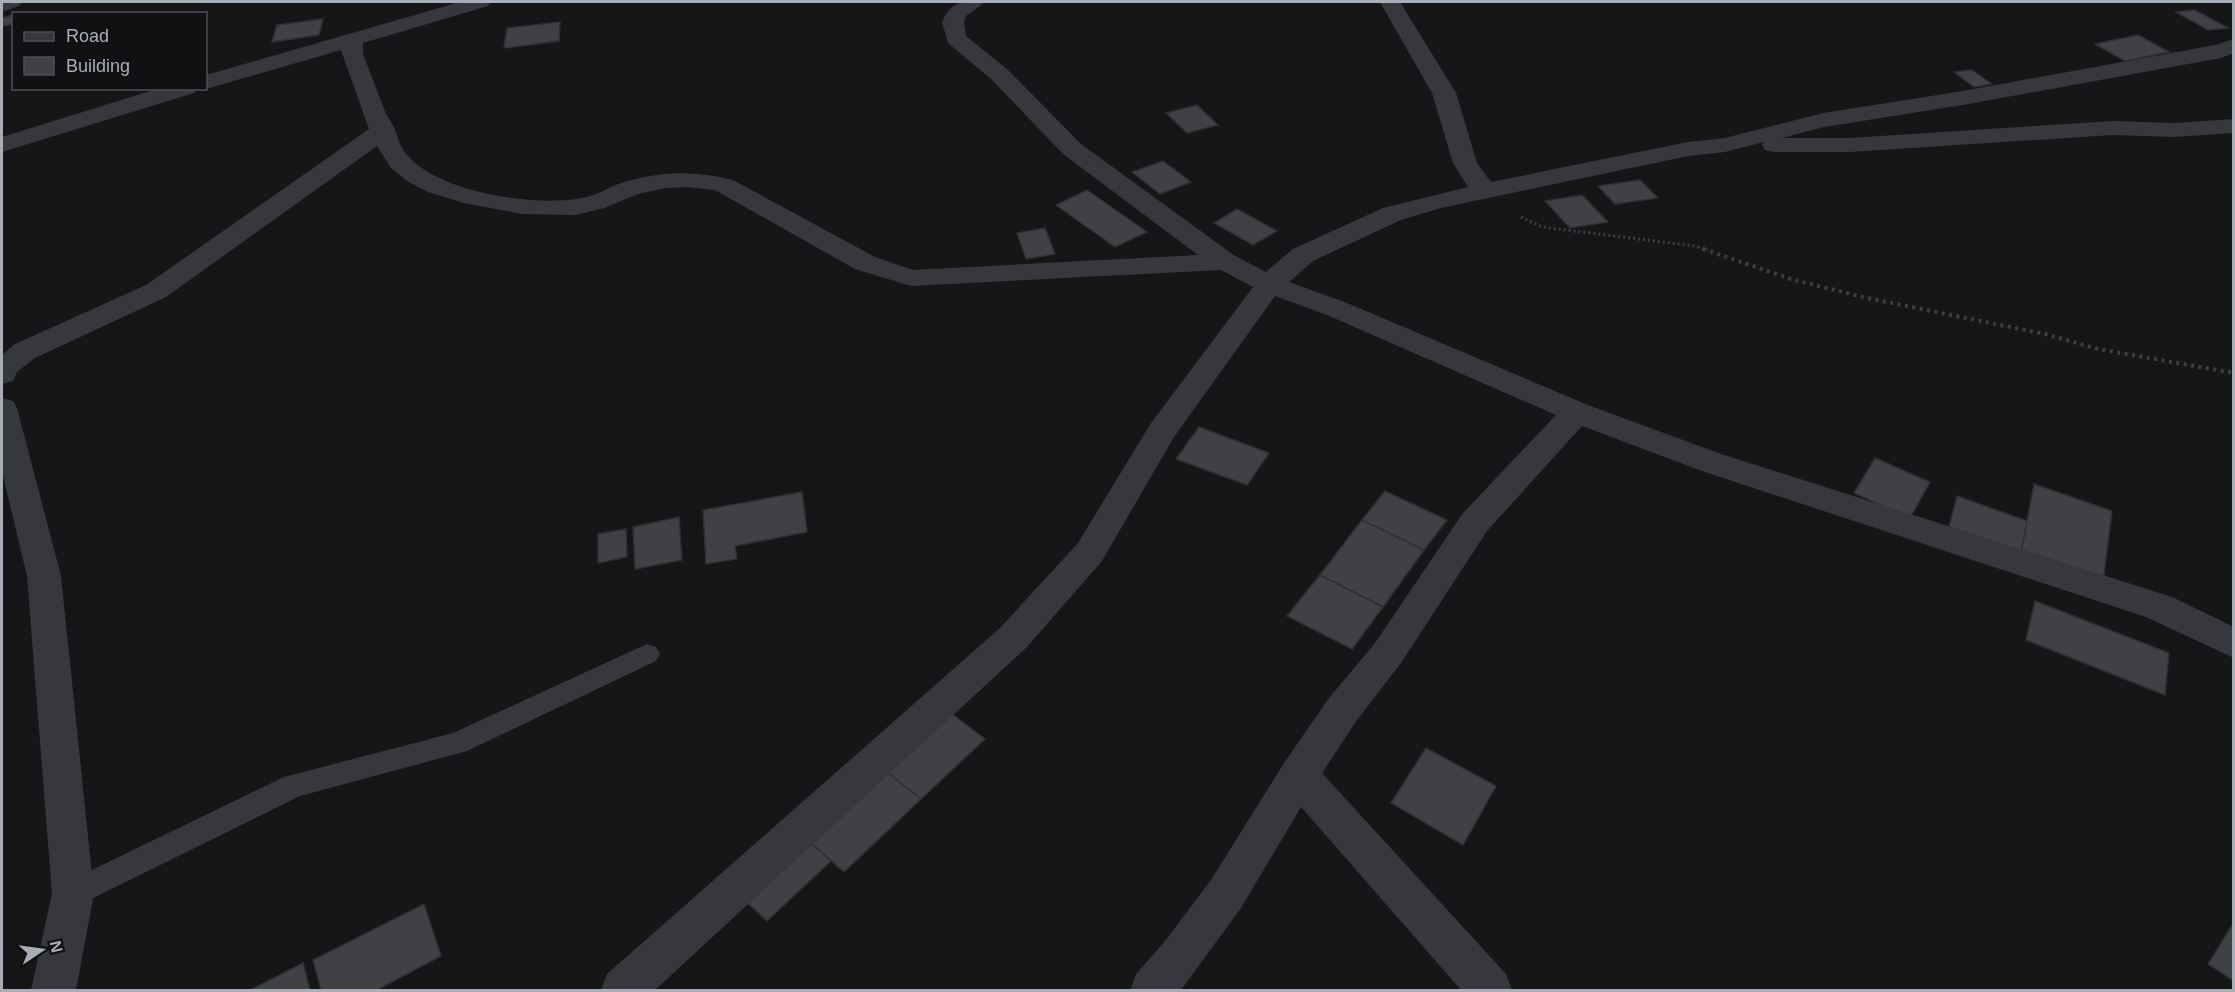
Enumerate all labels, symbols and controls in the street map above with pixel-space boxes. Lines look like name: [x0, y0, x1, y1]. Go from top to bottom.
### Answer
legend: [12, 12, 207, 90]
text: Road: [66, 26, 109, 46]
text: Building: [66, 56, 130, 76]
north arrow: [12, 920, 72, 980]
text: N: [47, 939, 66, 954]

